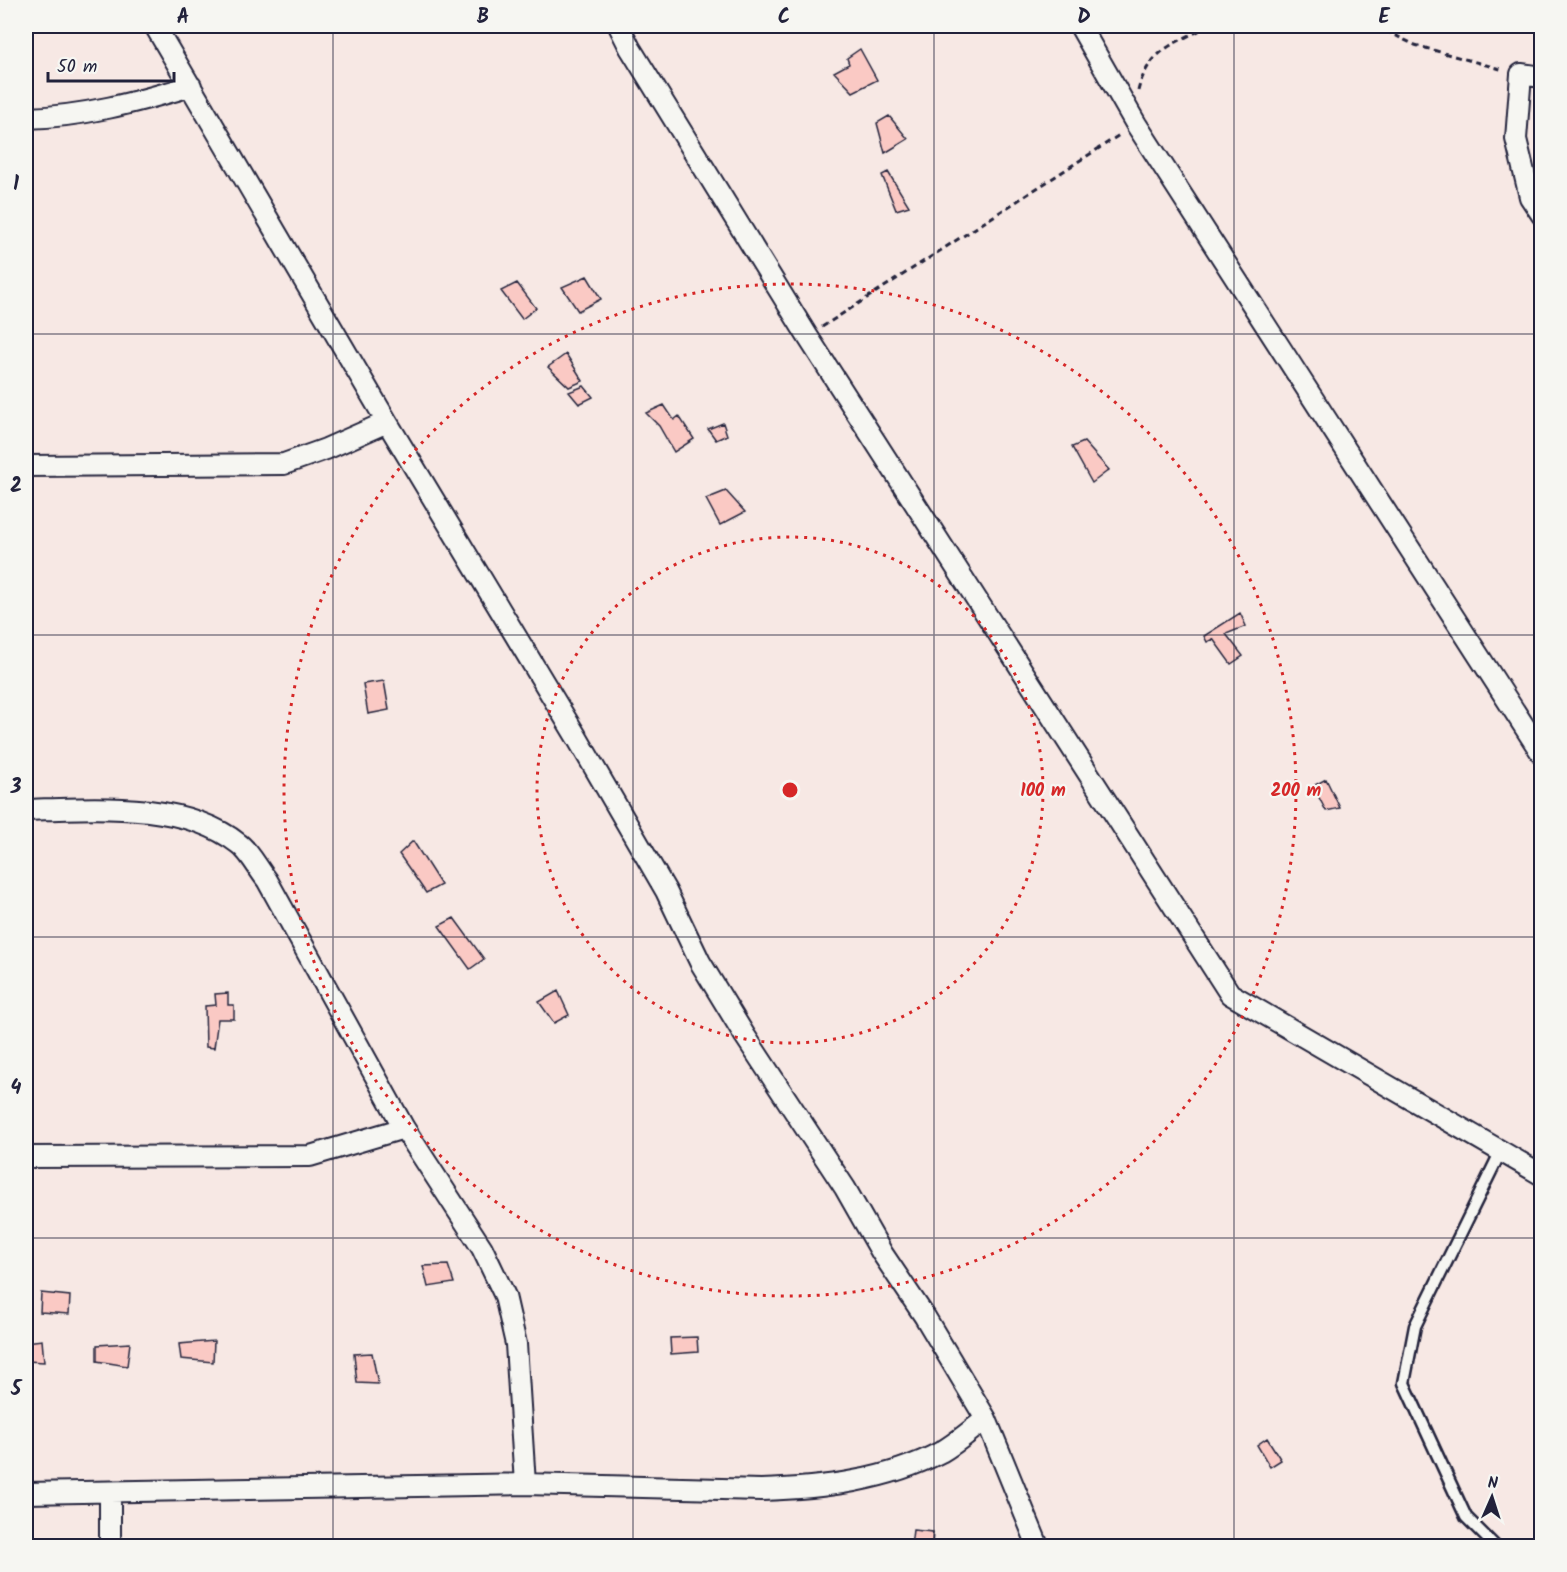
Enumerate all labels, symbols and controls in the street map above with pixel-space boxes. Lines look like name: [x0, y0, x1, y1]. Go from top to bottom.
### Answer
text: A: [177, 2, 189, 34]
text: B: [477, 2, 489, 34]
text: C: [778, 2, 790, 34]
text: D: [1077, 2, 1091, 34]
text: E: [1378, 2, 1390, 34]
scale bar: [48, 45, 174, 83]
text: 50 m: [57, 53, 97, 82]
text: 1: [13, 169, 19, 201]
text: 2: [10, 471, 22, 503]
text: 3: [10, 772, 22, 804]
text: 100 m: [1020, 777, 1066, 806]
text: 200 m: [1271, 777, 1322, 806]
centre of rings: [780, 780, 800, 800]
text: 4: [11, 1073, 22, 1105]
text: 5: [10, 1374, 23, 1406]
north arrow: [1462, 1467, 1522, 1527]
text: N: [1487, 1471, 1498, 1496]

